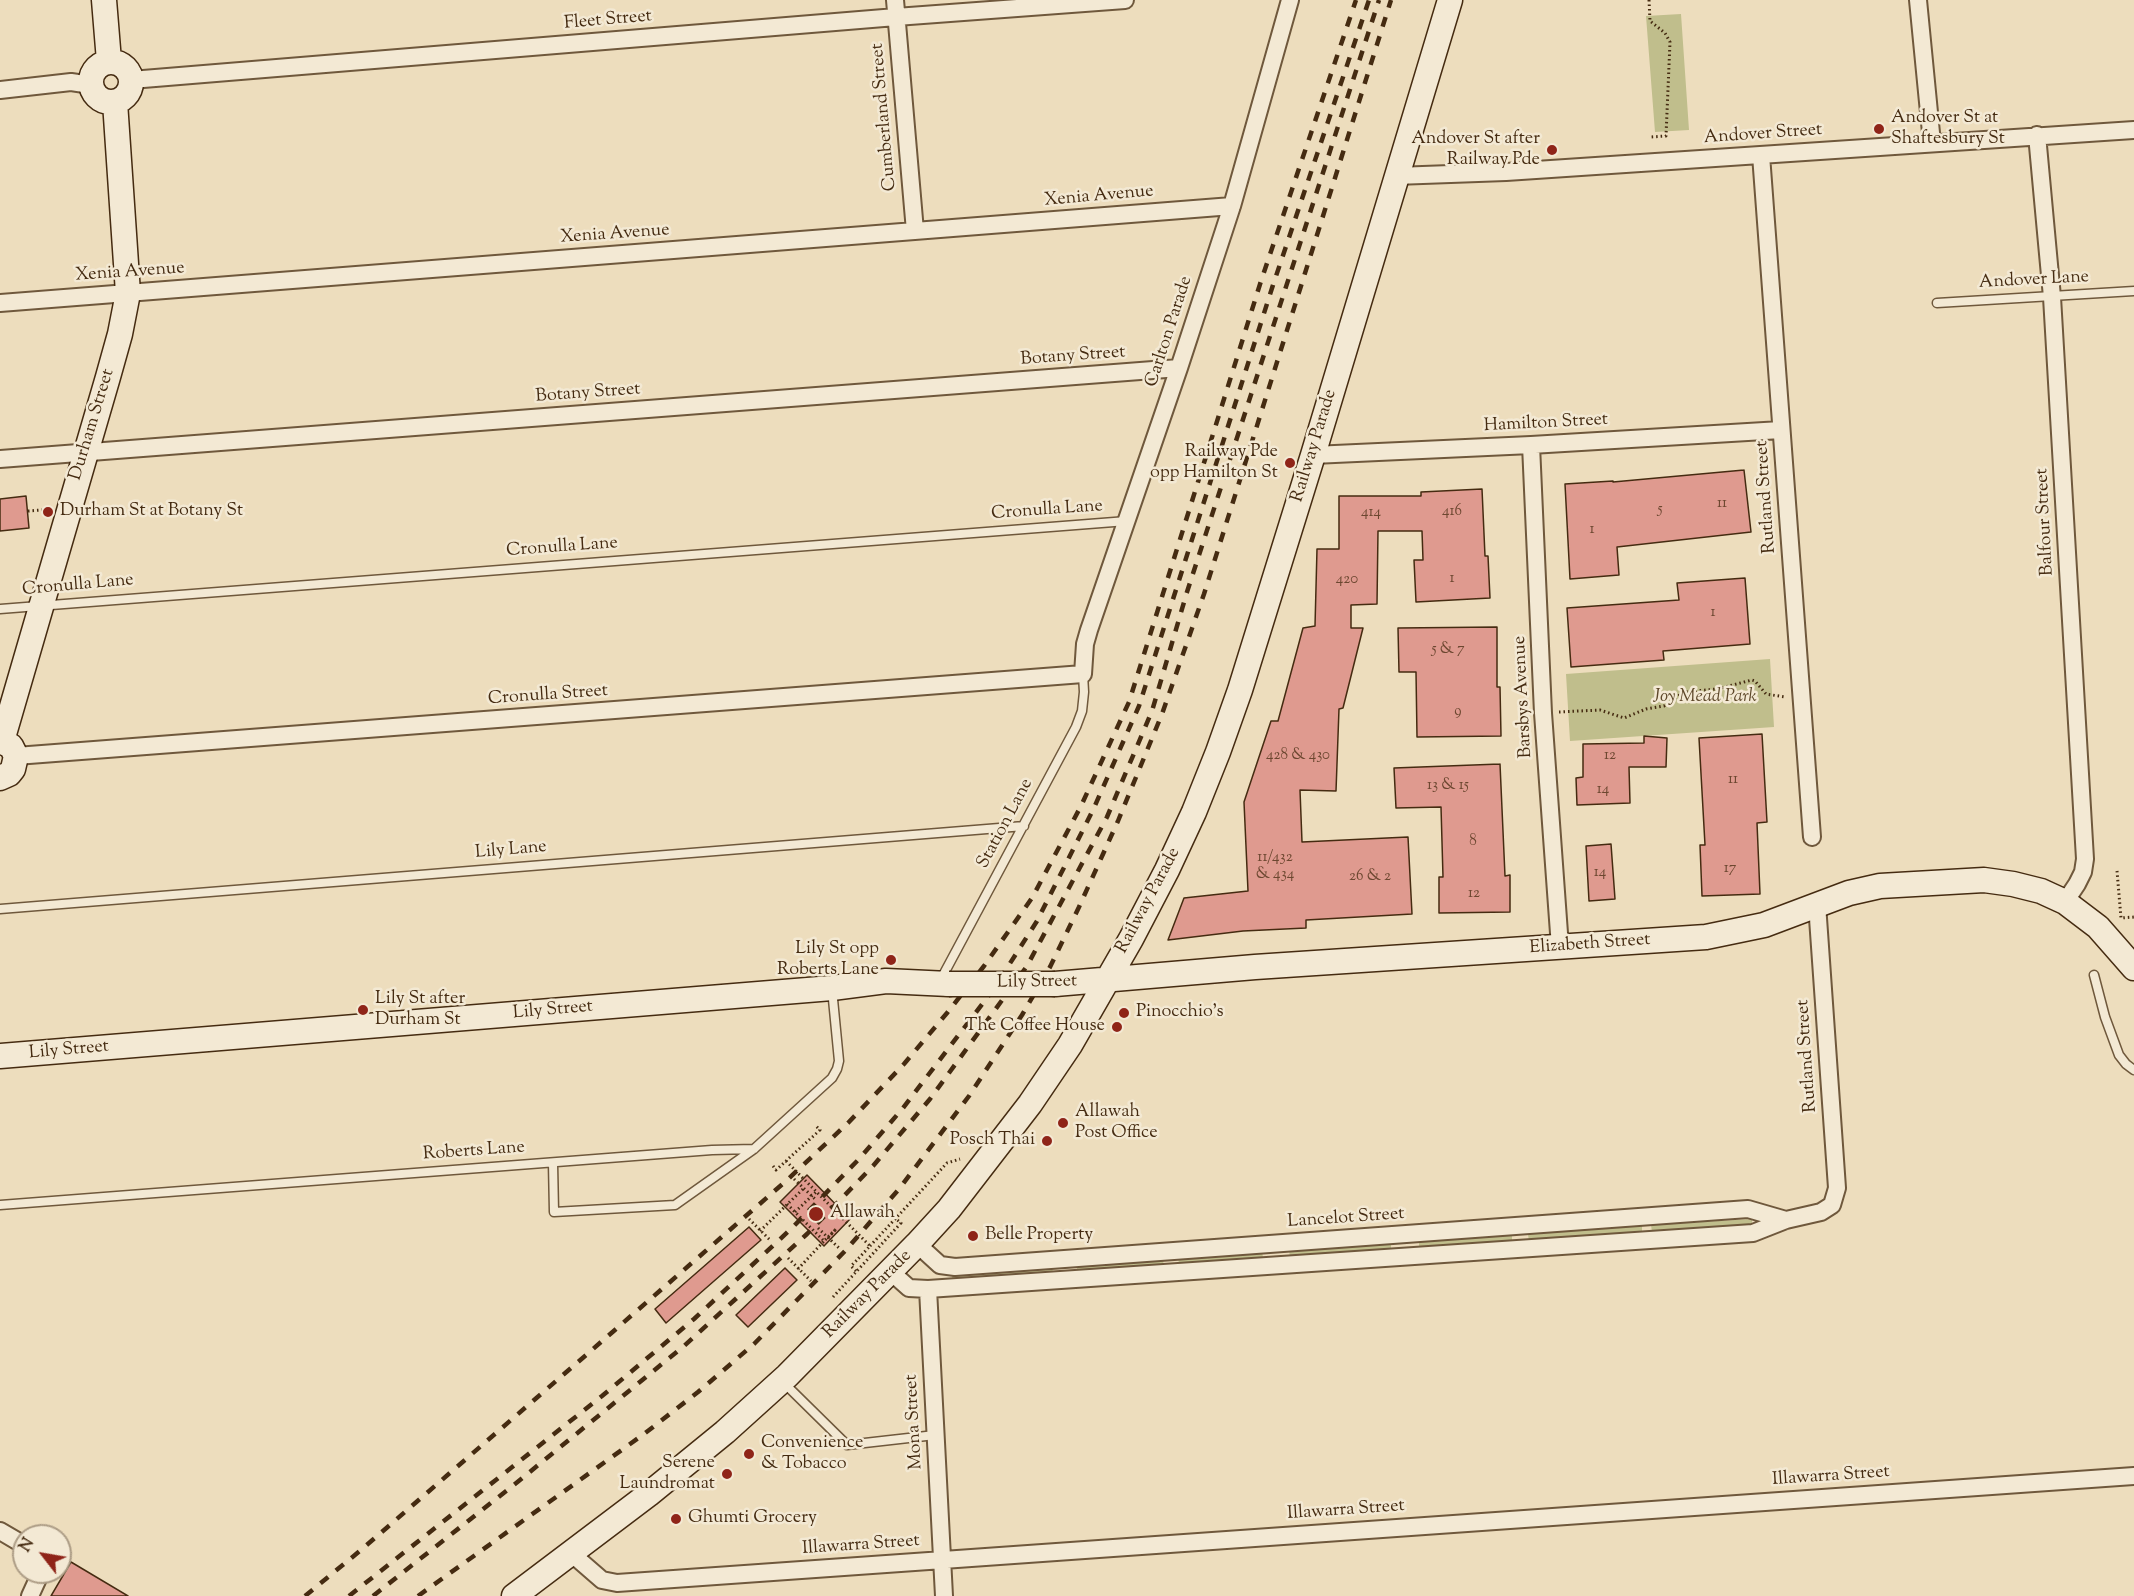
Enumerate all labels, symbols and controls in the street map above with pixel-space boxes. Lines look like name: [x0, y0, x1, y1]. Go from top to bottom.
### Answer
street label: Fleet Street: [563, 6, 653, 36]
street label: Cumberland Street: [868, 42, 902, 192]
place label: Andover St at Shaftesbury St: [1891, 108, 2005, 150]
street label: Andover Street: [1703, 120, 1823, 150]
marker: Andover St at Shaftesbury St: [1872, 122, 1886, 136]
place label: Andover St after Railway Pde: [1411, 129, 1540, 172]
marker: Andover St after Railway Pde: [1545, 143, 1559, 157]
street label: Xenia Avenue: [1044, 181, 1154, 213]
street label: Xenia Avenue: [560, 220, 670, 250]
street label: Xenia Avenue: [75, 258, 185, 288]
street label: Andover Lane: [1978, 267, 2090, 295]
street label: Carlton Parade: [1142, 274, 1198, 390]
street label: Botany Street: [1020, 343, 1126, 371]
street label: Durham Street: [66, 367, 120, 483]
street label: Botany Street: [535, 380, 641, 408]
street label: Railway Parade: [1288, 387, 1342, 505]
street label: Hamilton Street: [1483, 410, 1609, 438]
street label: Rutland Street: [1752, 440, 1782, 554]
place label: Railway Pde opp Hamilton St: [1150, 442, 1278, 484]
marker: Railway Pde opp Hamilton St: [1283, 456, 1297, 470]
street label: Balfour Street: [2032, 468, 2060, 576]
house number: 11: [1717, 495, 1727, 513]
street label: Cronulla Lane: [990, 496, 1104, 526]
place label: Durham St at Botany St: [60, 501, 243, 523]
house number: 5: [1657, 501, 1663, 519]
house number: 416: [1442, 503, 1462, 521]
house number: 414: [1361, 504, 1381, 522]
marker: Durham St at Botany St: [41, 505, 55, 519]
house number: 1: [1589, 521, 1595, 539]
street label: Cronulla Lane: [505, 533, 619, 563]
street label: Cronulla Lane: [21, 570, 135, 602]
house number: 1: [1449, 570, 1455, 588]
house number: 420: [1336, 571, 1358, 589]
house number: 1: [1710, 604, 1716, 622]
street label: Barsbys Avenue: [1510, 635, 1538, 759]
house number: 5 & 7: [1431, 641, 1465, 659]
street label: Cronulla Street: [487, 681, 609, 711]
park label: Joy Mead Park: [1653, 687, 1757, 709]
house number: 9: [1454, 703, 1462, 721]
house number: 428 & 430: [1266, 747, 1330, 765]
house number: 12: [1604, 747, 1616, 765]
house number: 11: [1728, 771, 1738, 789]
street label: Station Lane: [973, 775, 1039, 873]
house number: 13 & 15: [1427, 777, 1469, 795]
house number: 14: [1597, 781, 1609, 799]
house number: 8: [1469, 833, 1477, 851]
street label: Lily Lane: [474, 837, 548, 865]
street label: Railway Parade: [1112, 844, 1186, 958]
house number: 11/432 & 434: [1256, 849, 1294, 884]
house number: 17: [1724, 860, 1736, 878]
house number: 14: [1594, 864, 1606, 882]
house number: 26 & 2: [1349, 868, 1391, 886]
house number: 12: [1468, 885, 1480, 903]
street label: Elizabeth Street: [1529, 930, 1651, 960]
place label: Lily St opp Roberts Lane: [777, 939, 879, 982]
marker: Lily St opp Roberts Lane: [884, 953, 898, 967]
street label: Lily Street: [997, 972, 1077, 994]
place label: Lily St after Durham St: [375, 989, 465, 1032]
street label: Lily Street: [512, 997, 594, 1025]
street label: Rutland Street: [1793, 999, 1823, 1113]
place label: Pinocchio's: [1136, 1002, 1224, 1024]
marker: Lily St after Durham St: [356, 1003, 370, 1017]
marker: Pinocchio's: [1117, 1006, 1131, 1020]
place label: The Coffee House: [965, 1016, 1105, 1038]
marker: The Coffee House: [1110, 1020, 1124, 1034]
street label: Lily Street: [28, 1037, 110, 1065]
place label: Allawah Post Office: [1075, 1102, 1158, 1144]
marker: Allawah Post Office: [1056, 1116, 1070, 1130]
place label: Posch Thai: [950, 1130, 1035, 1152]
marker: Posch Thai: [1040, 1134, 1054, 1148]
street label: Roberts Lane: [422, 1138, 526, 1166]
place label: Allawah: [830, 1203, 895, 1225]
street label: Lancelot Street: [1287, 1204, 1405, 1234]
marker: Allawah: [807, 1205, 825, 1223]
place label: Belle Property: [985, 1225, 1093, 1247]
marker: Belle Property: [966, 1229, 980, 1243]
street label: Railway Parade: [819, 1246, 917, 1344]
street label: Mona Street: [902, 1374, 928, 1470]
place label: Convenience & Tobacco: [761, 1433, 863, 1476]
marker: Convenience & Tobacco: [742, 1447, 756, 1461]
place label: Serene Laundromat: [620, 1453, 715, 1496]
street label: Illawarra Street: [1772, 1462, 1890, 1492]
marker: Serene Laundromat: [720, 1467, 734, 1481]
street label: Illawarra Street: [1287, 1496, 1405, 1526]
place label: Ghumti Grocery: [688, 1508, 817, 1530]
marker: Ghumti Grocery: [669, 1512, 683, 1526]
north arrow: [12, 1524, 72, 1584]
street label: Illawarra Street: [802, 1531, 920, 1561]
text: N: [15, 1534, 41, 1557]

